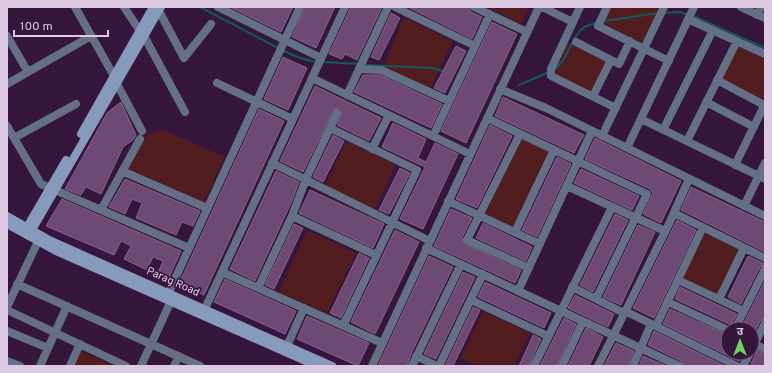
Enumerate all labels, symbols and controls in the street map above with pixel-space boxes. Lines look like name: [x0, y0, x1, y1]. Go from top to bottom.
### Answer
scale bar: [14, 12, 108, 38]
text: 100 m: [20, 19, 53, 35]
street label: Parag Road: [144, 264, 202, 300]
north arrow: [720, 321, 760, 361]
text: उ: [737, 325, 744, 339]

